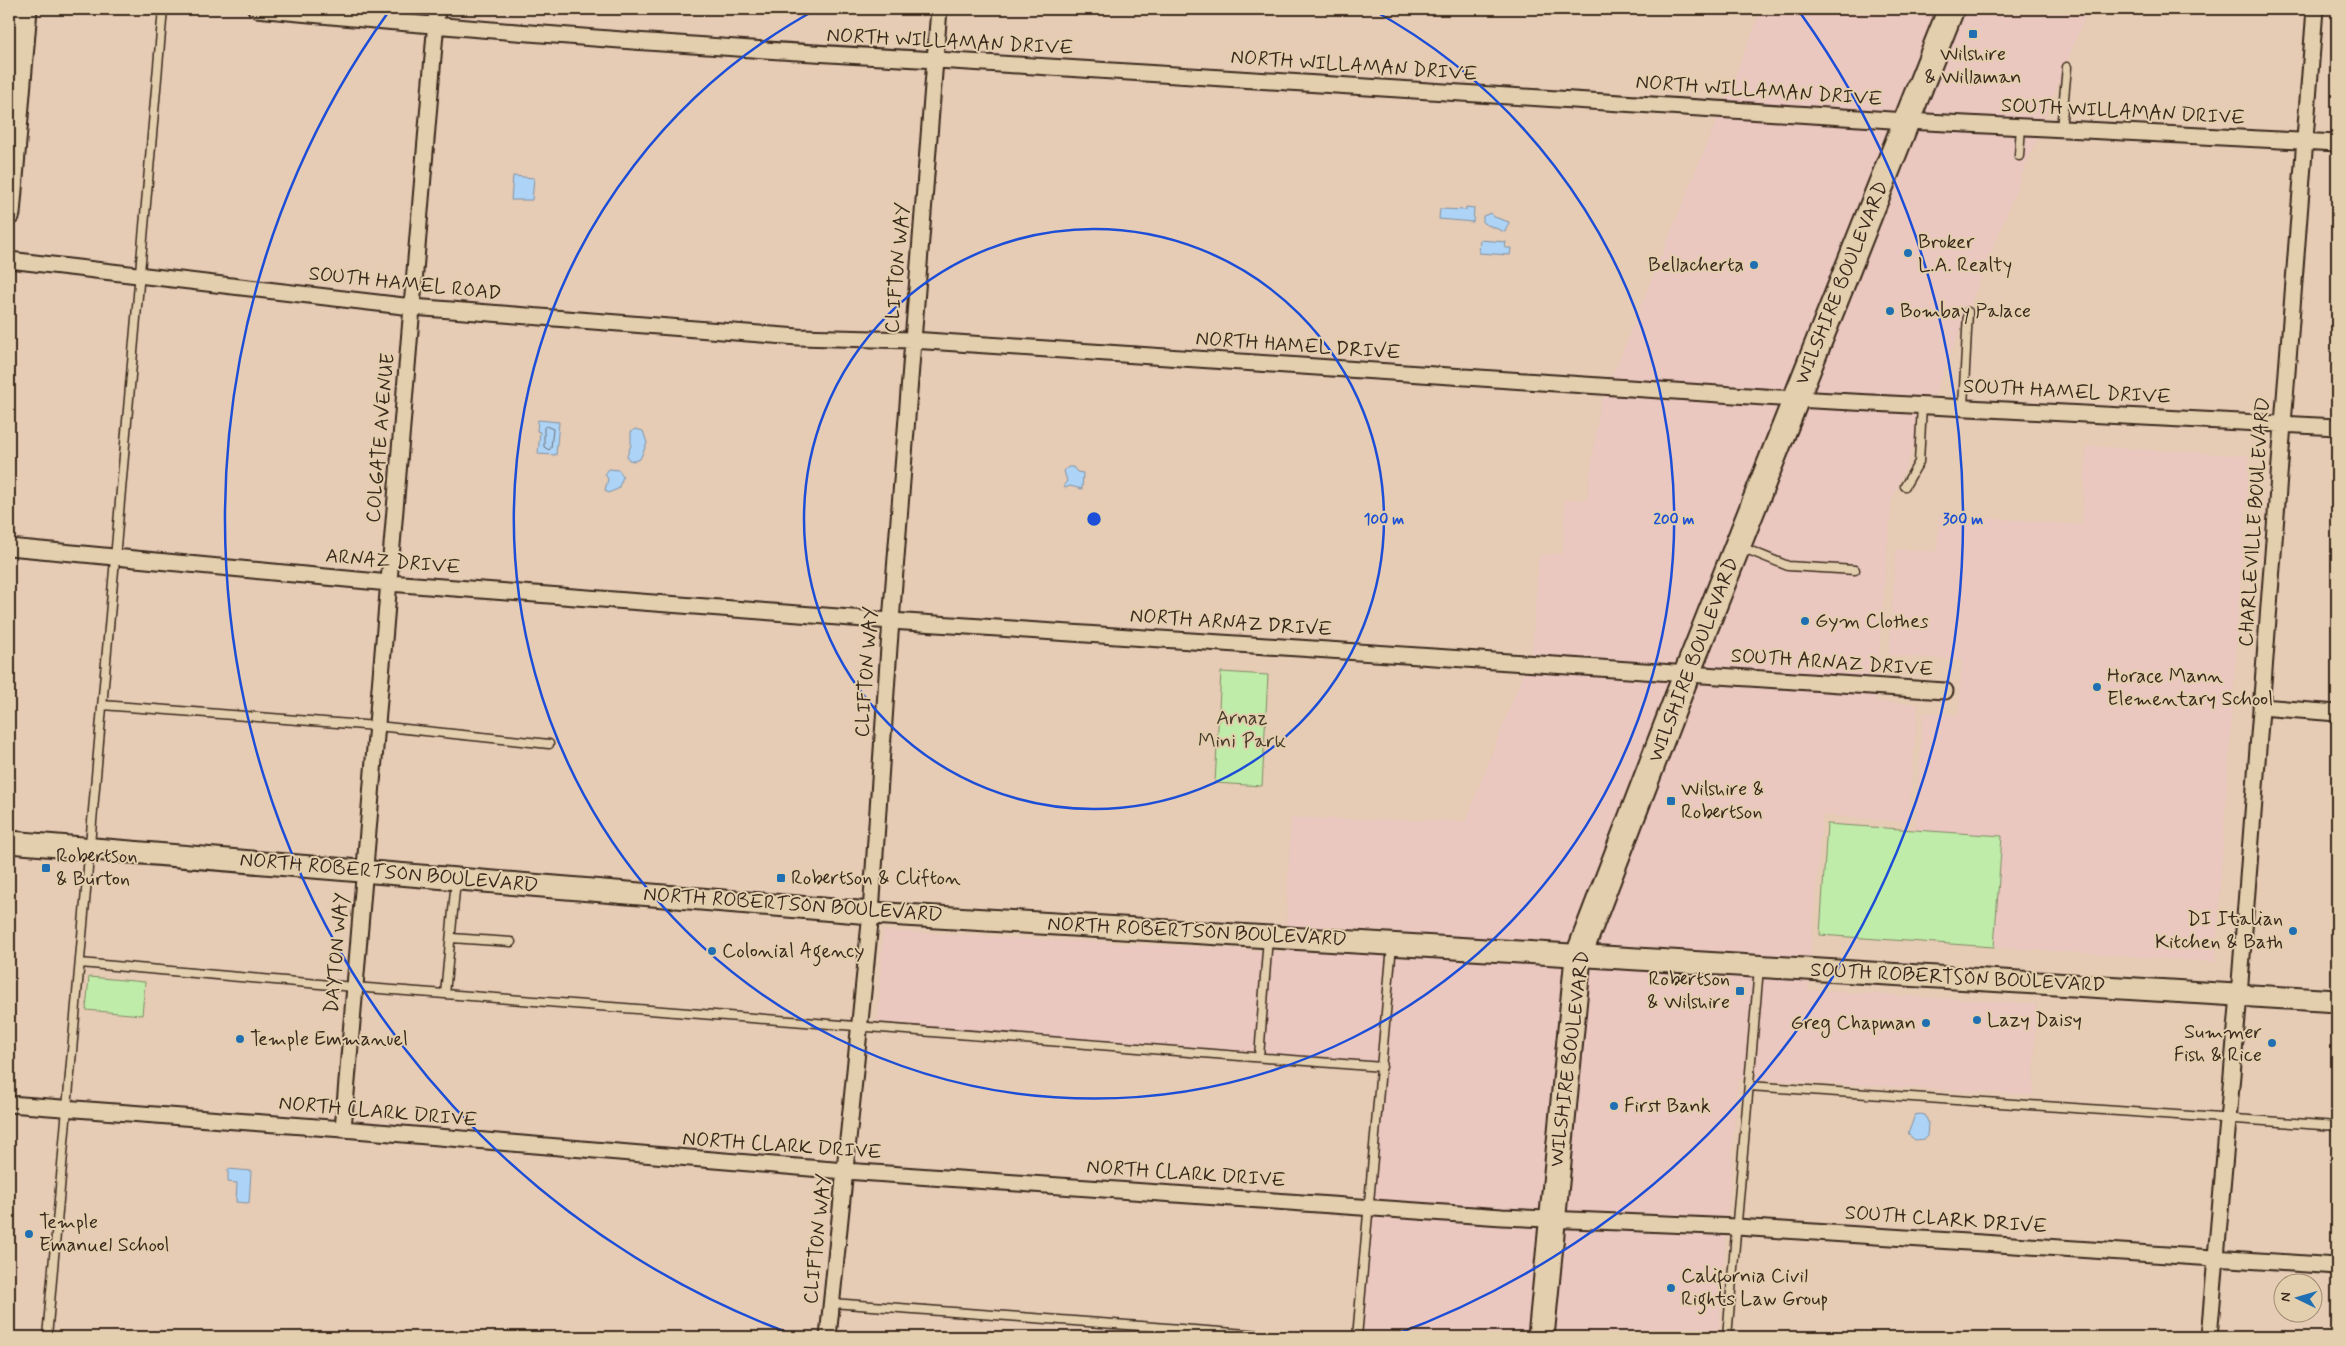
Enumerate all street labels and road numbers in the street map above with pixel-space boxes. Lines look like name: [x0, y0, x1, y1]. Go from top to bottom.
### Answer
street label: NORTH WILLAMAN DRIVE: [826, 22, 1074, 62]
street label: NORTH WILLAMAN DRIVE: [1230, 44, 1478, 88]
street label: NORTH WILLAMAN DRIVE: [1635, 69, 1883, 113]
street label: SOUTH WILLAMAN DRIVE: [2000, 92, 2246, 132]
street label: WILSHIRE BOULEVARD: [1789, 177, 1895, 389]
street label: CLIFTON WAY: [879, 201, 917, 335]
street label: SOUTH HAMEL ROAD: [307, 260, 503, 308]
street label: NORTH HAMEL DRIVE: [1195, 325, 1401, 367]
street label: COLGATE AVENUE: [360, 352, 402, 524]
street label: SOUTH HAMEL DRIVE: [1962, 373, 2172, 411]
street label: CHARLEVILLE BOULEVARD: [2233, 396, 2277, 648]
street label: ARNAZ DRIVE: [324, 543, 462, 581]
street label: WILSHIRE BOULEVARD: [1642, 554, 1746, 766]
street label: NORTH ARNAZ DRIVE: [1129, 602, 1333, 644]
street label: CLIFTON WAY: [849, 606, 885, 738]
street label: SOUTH ARNAZ DRIVE: [1730, 642, 1934, 684]
street label: NORTH ROBERTSON BOULEVARD: [238, 846, 540, 900]
street label: NORTH ROBERTSON BOULEVARD: [642, 881, 944, 929]
street label: DAYTON WAY: [318, 892, 356, 1014]
street label: NORTH ROBERTSON BOULEVARD: [1047, 911, 1347, 953]
street label: WILSHIRE BOULEVARD: [1543, 949, 1597, 1169]
street label: SOUTH ROBERTSON BOULEVARD: [1810, 957, 2106, 999]
street label: NORTH CLARK DRIVE: [277, 1090, 479, 1134]
street label: NORTH CLARK DRIVE: [682, 1126, 882, 1166]
street label: NORTH CLARK DRIVE: [1086, 1154, 1286, 1194]
street label: CLIFTON WAY: [798, 1172, 838, 1306]
street label: SOUTH CLARK DRIVE: [1844, 1199, 2048, 1241]

